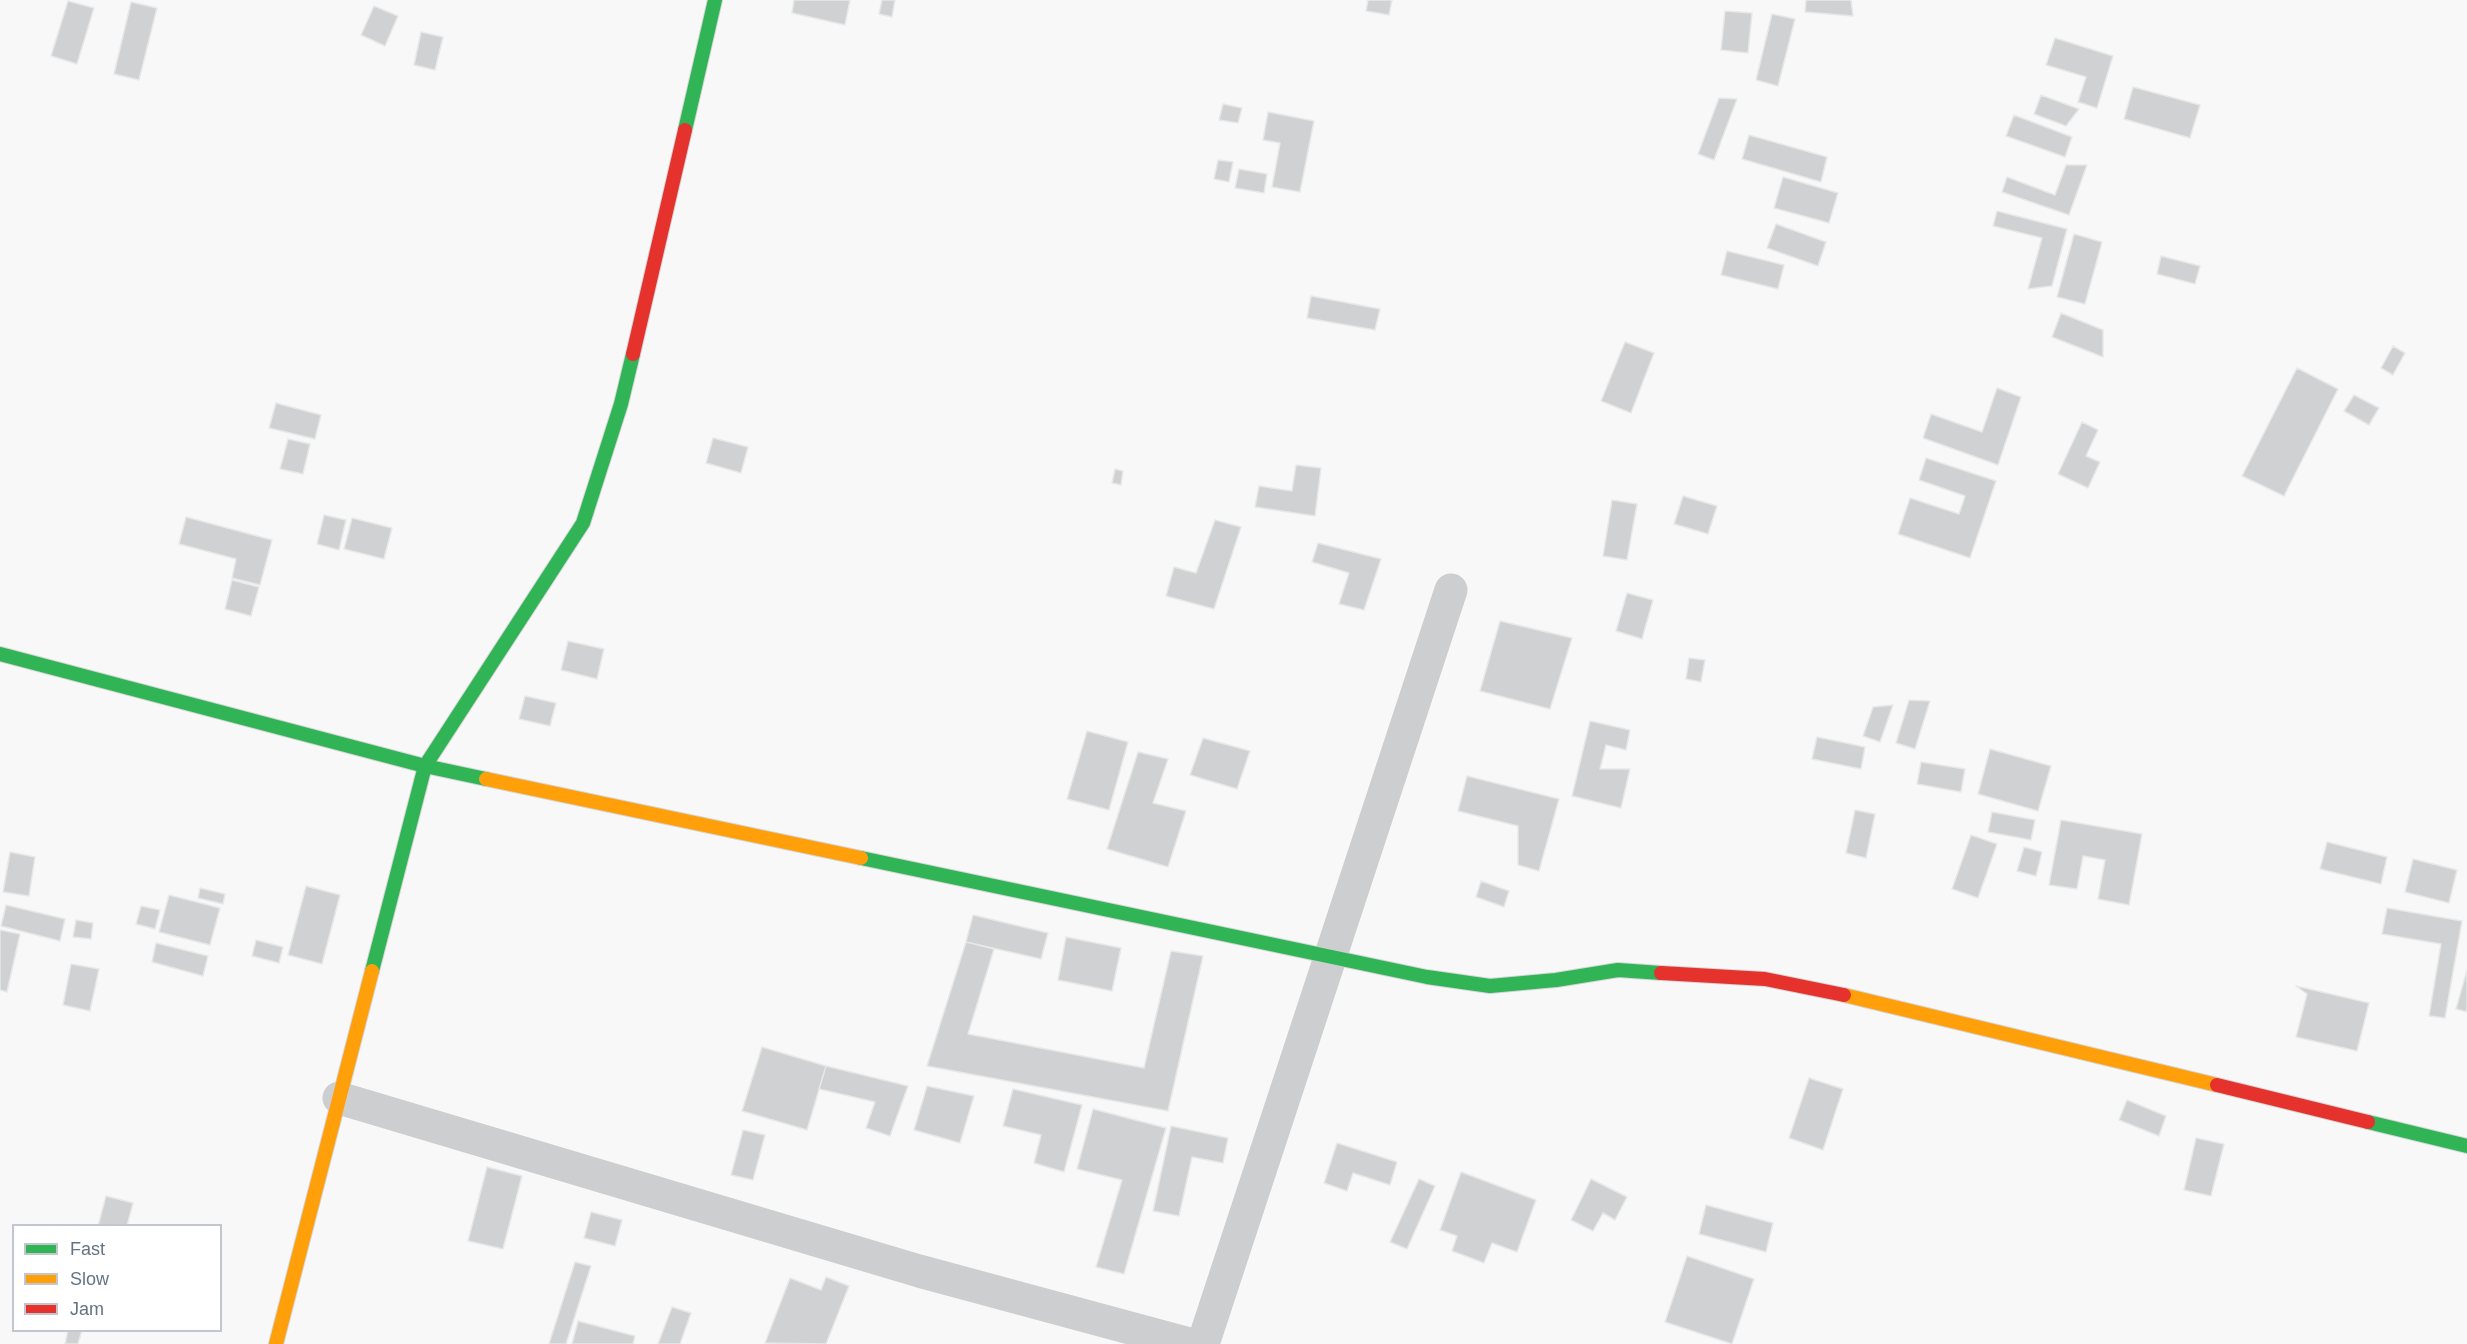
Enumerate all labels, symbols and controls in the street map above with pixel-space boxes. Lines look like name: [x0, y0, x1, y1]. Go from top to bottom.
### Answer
legend: [12, 1224, 222, 1332]
text: Fast: [70, 1239, 105, 1259]
text: Slow: [70, 1269, 109, 1289]
text: Jam: [70, 1299, 104, 1319]

